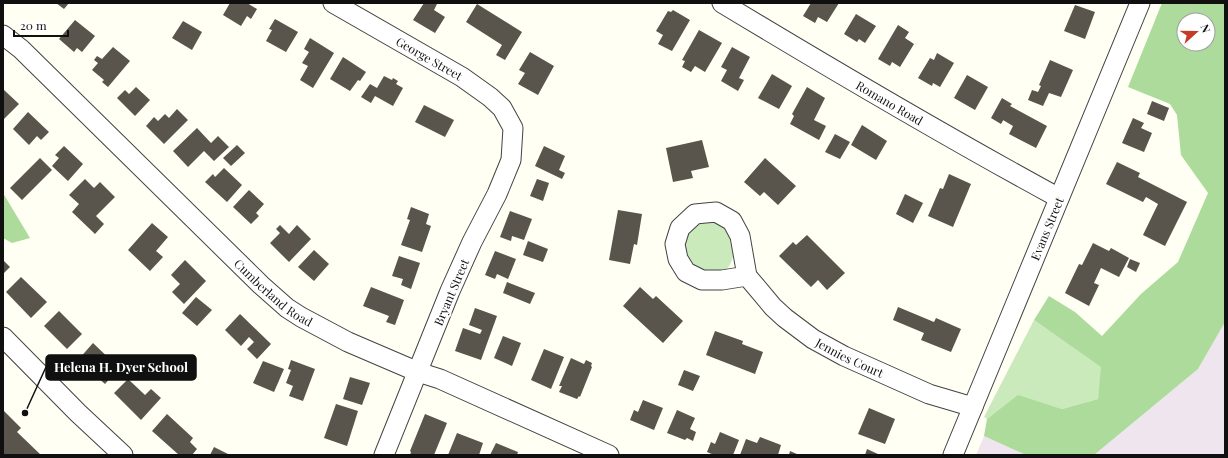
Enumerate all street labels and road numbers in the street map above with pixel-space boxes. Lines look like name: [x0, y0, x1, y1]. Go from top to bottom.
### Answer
street label: George Street: [393, 33, 466, 84]
street label: Romano Road: [853, 77, 926, 128]
street label: Evans Street: [1026, 194, 1067, 263]
street label: Cumberland Road: [231, 255, 315, 330]
street label: Bryant Street: [430, 255, 473, 328]
street label: Jennies Court: [812, 334, 887, 381]

